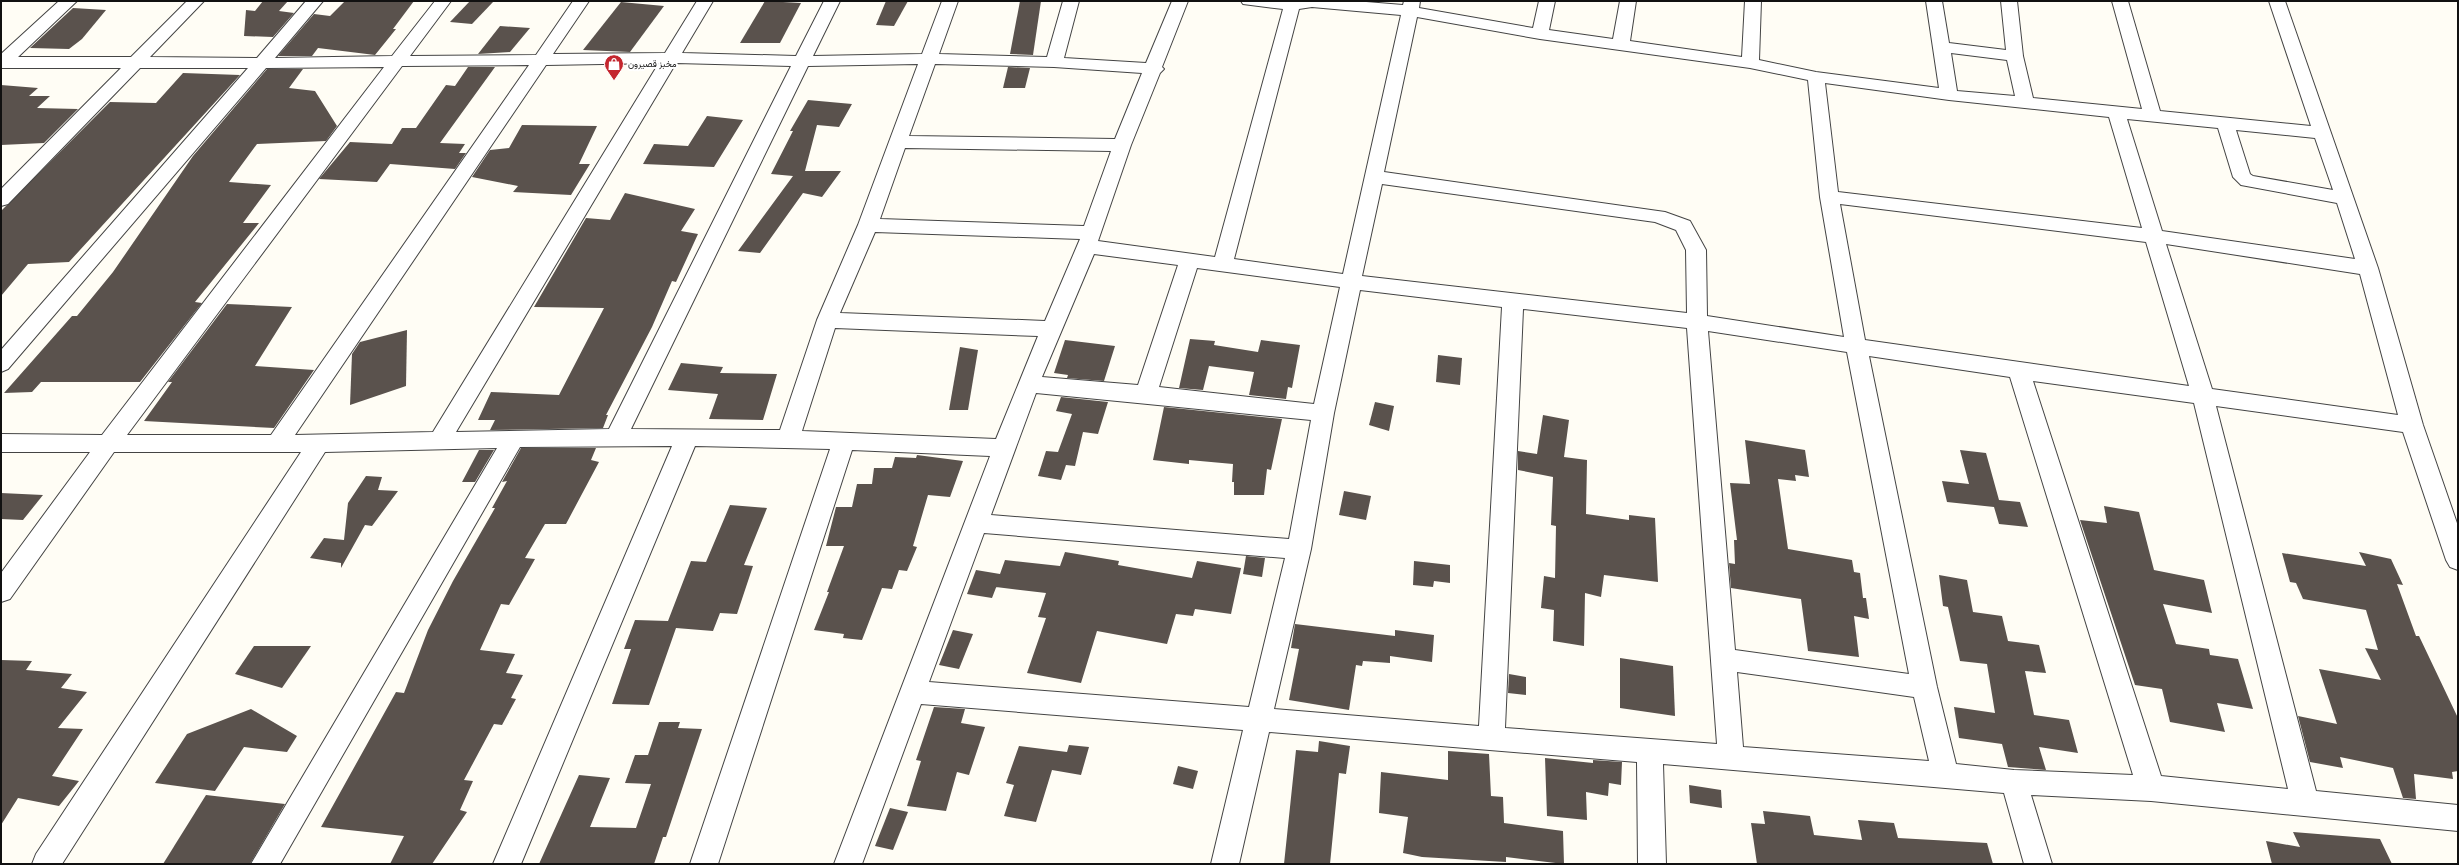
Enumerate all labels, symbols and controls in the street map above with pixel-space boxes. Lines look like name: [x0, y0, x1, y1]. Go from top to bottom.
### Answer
shop icon: مخبز قصيرون: [603, 53, 625, 81]
place label: مخبز قصيرون: [628, 59, 677, 70]

